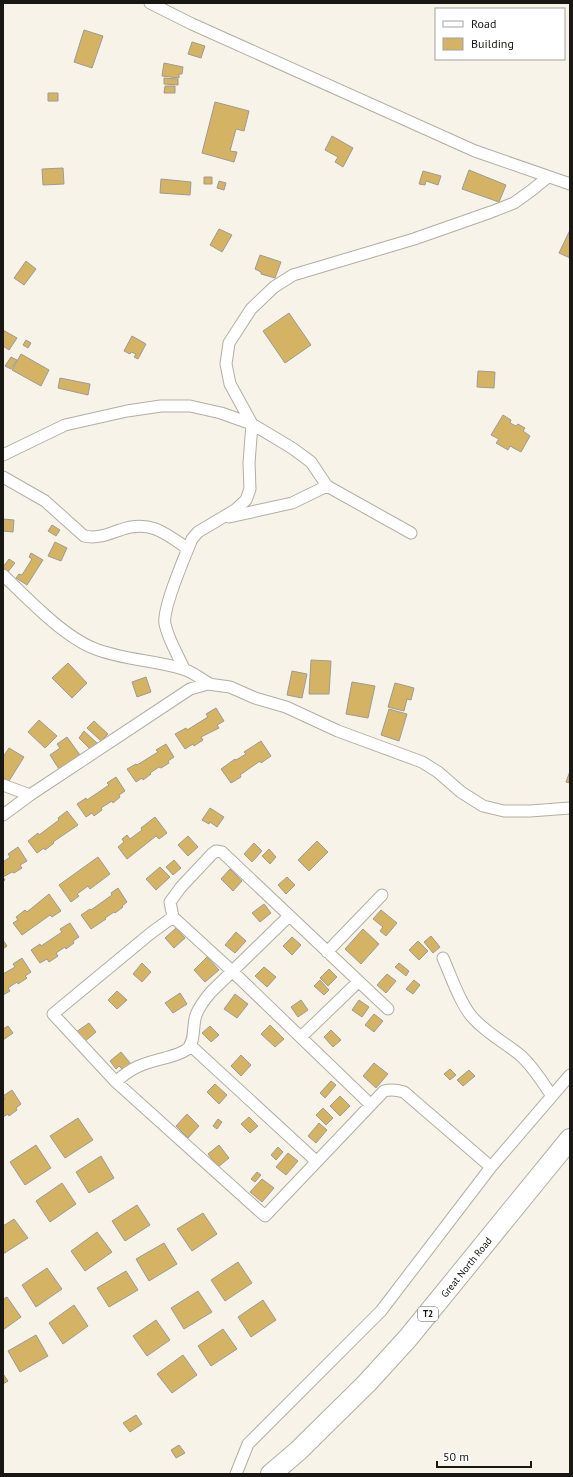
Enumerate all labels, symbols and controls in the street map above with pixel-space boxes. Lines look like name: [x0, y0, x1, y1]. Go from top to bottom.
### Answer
legend: [435, 8, 565, 60]
text: Road: [471, 16, 496, 31]
text: Building: [471, 36, 514, 51]
street label: Great North Road: [438, 1234, 495, 1300]
road number: T2: [418, 1307, 438, 1321]
scale bar: [437, 1443, 531, 1469]
text: 50 m: [443, 1449, 469, 1464]

